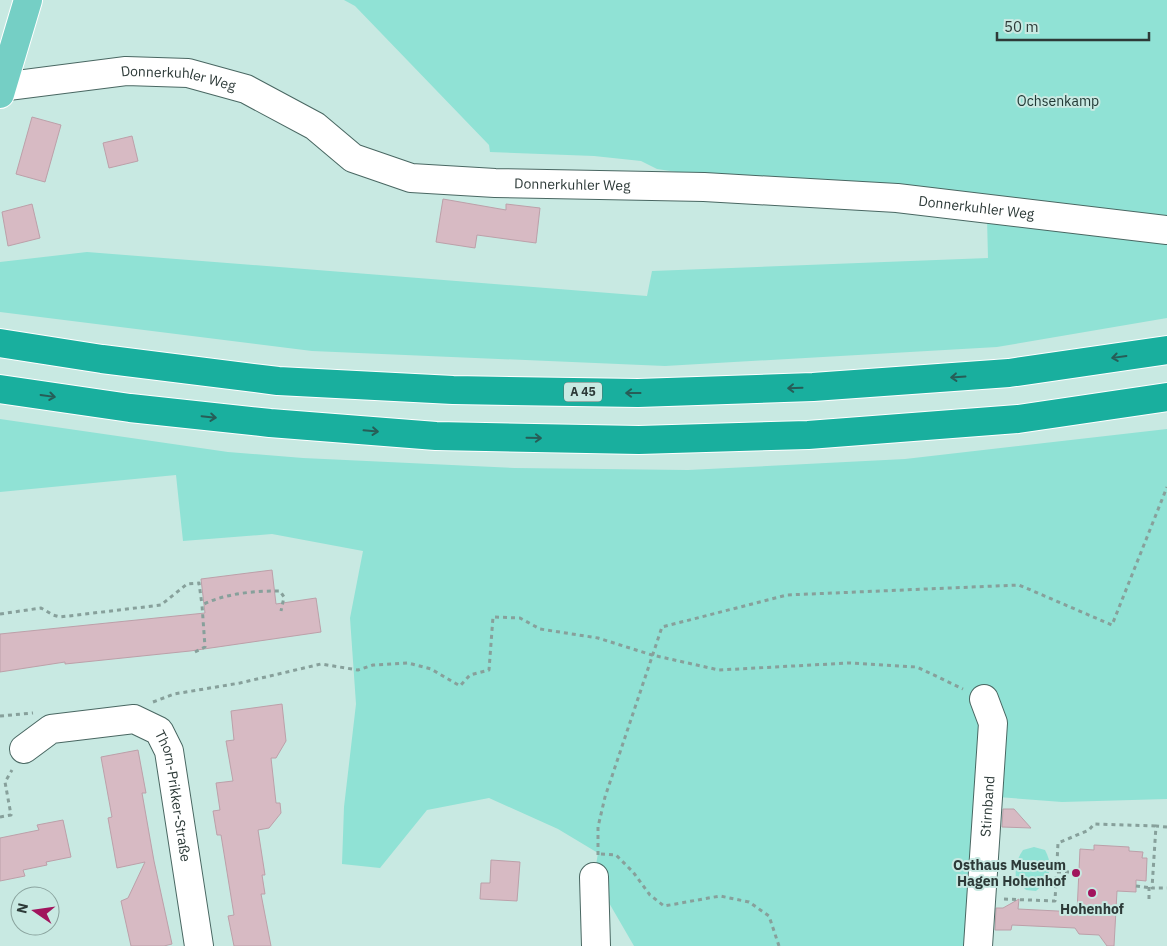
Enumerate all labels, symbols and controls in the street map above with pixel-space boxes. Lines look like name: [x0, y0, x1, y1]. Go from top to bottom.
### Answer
scale bar: [997, 10, 1150, 42]
text: 50 m: [1004, 17, 1039, 36]
street label: Donnerkuhler Weg: [120, 62, 238, 95]
park label: Ochsenkamp: [1017, 92, 1099, 110]
street label: Donnerkuhler Weg: [514, 174, 631, 195]
street label: Donnerkuhler Weg: [918, 192, 1036, 223]
one-way arrow: [1111, 353, 1127, 363]
one-way arrow: [950, 372, 966, 382]
road number: A 45: [564, 382, 602, 402]
one-way arrow: [788, 383, 804, 392]
one-way arrow: [625, 388, 642, 398]
one-way arrow: [40, 391, 56, 401]
one-way arrow: [201, 412, 217, 422]
one-way arrow: [363, 426, 379, 436]
one-way arrow: [525, 433, 541, 443]
street label: Thorn-Prikker-Straße: [151, 727, 195, 863]
street label: Stirnband: [976, 775, 998, 838]
place label: Osthaus Museum Hagen Hohenhof: [953, 856, 1066, 890]
marker: Osthaus Museum Hagen Hohenhof: [1070, 867, 1082, 879]
north arrow: [10, 886, 60, 936]
marker: Hohenhof: [1086, 887, 1098, 899]
place label: Hohenhof: [1060, 900, 1124, 918]
text: N: [12, 901, 32, 915]

